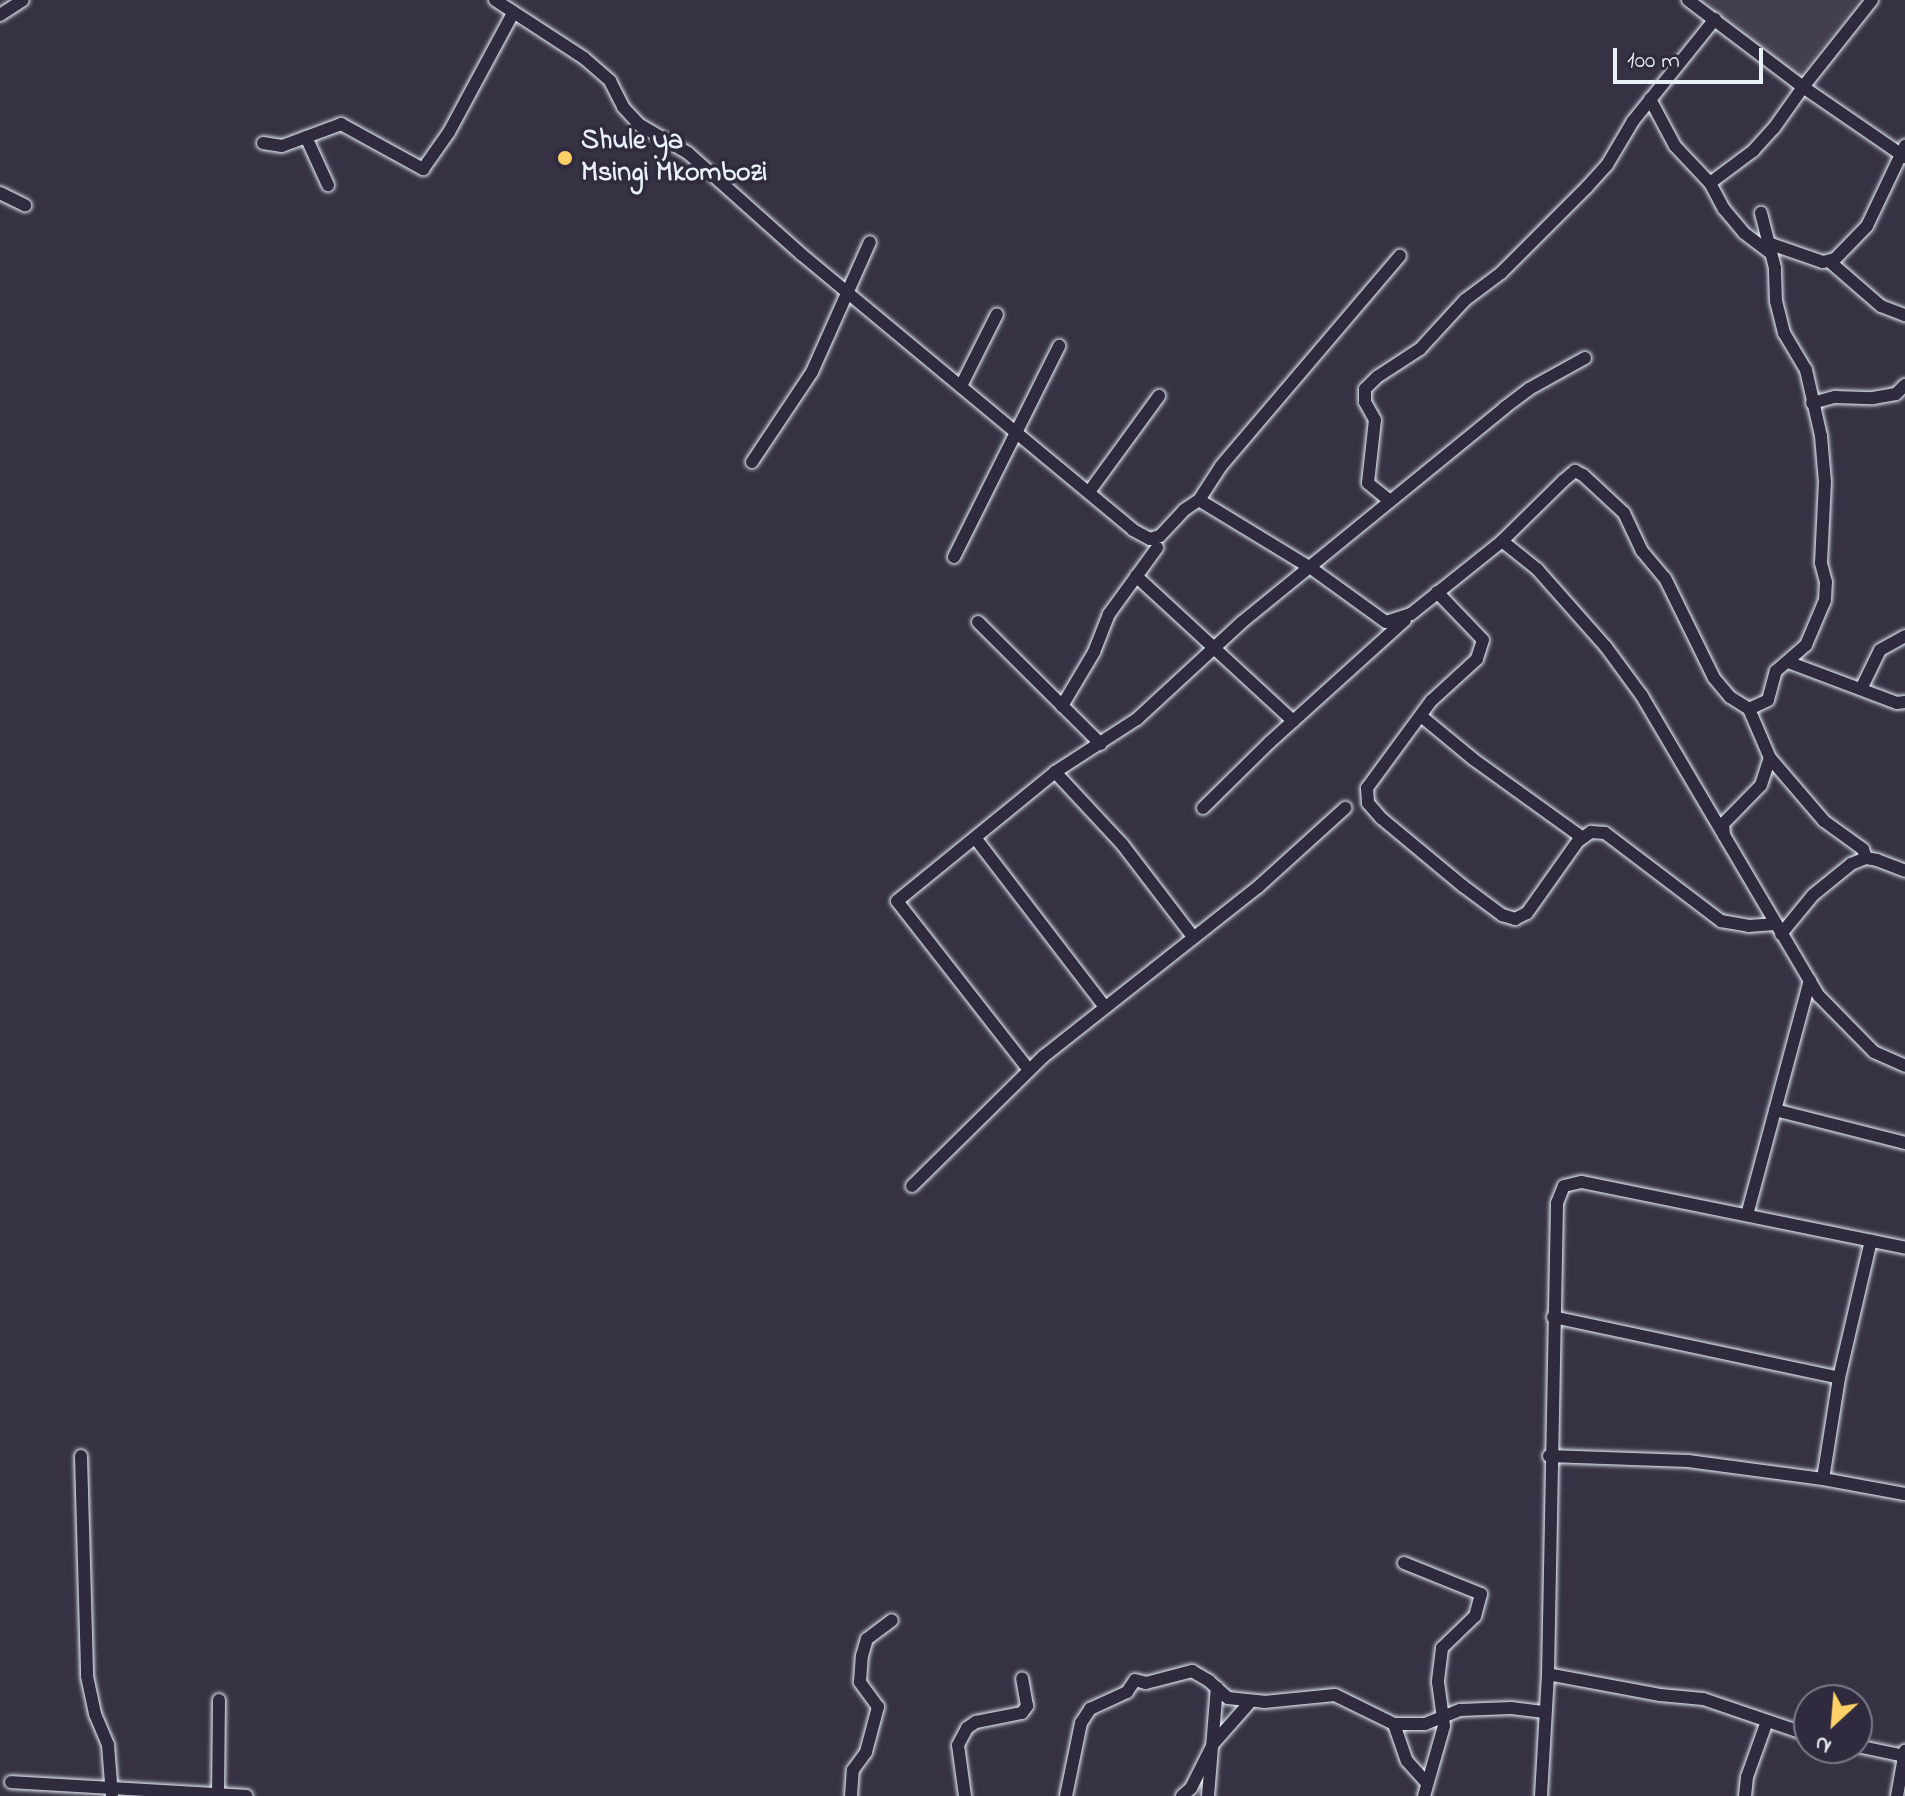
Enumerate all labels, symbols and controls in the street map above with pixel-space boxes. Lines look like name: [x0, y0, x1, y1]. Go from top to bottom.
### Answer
scale bar: [1617, 32, 1767, 82]
text: 100 m: [1627, 44, 1680, 79]
place label: Shule ya Msingi Mkombozi: [581, 125, 767, 191]
marker: Shule ya Msingi Mkombozi: [556, 149, 574, 167]
north arrow: [1793, 1684, 1873, 1764]
text: N: [1810, 1726, 1837, 1761]

